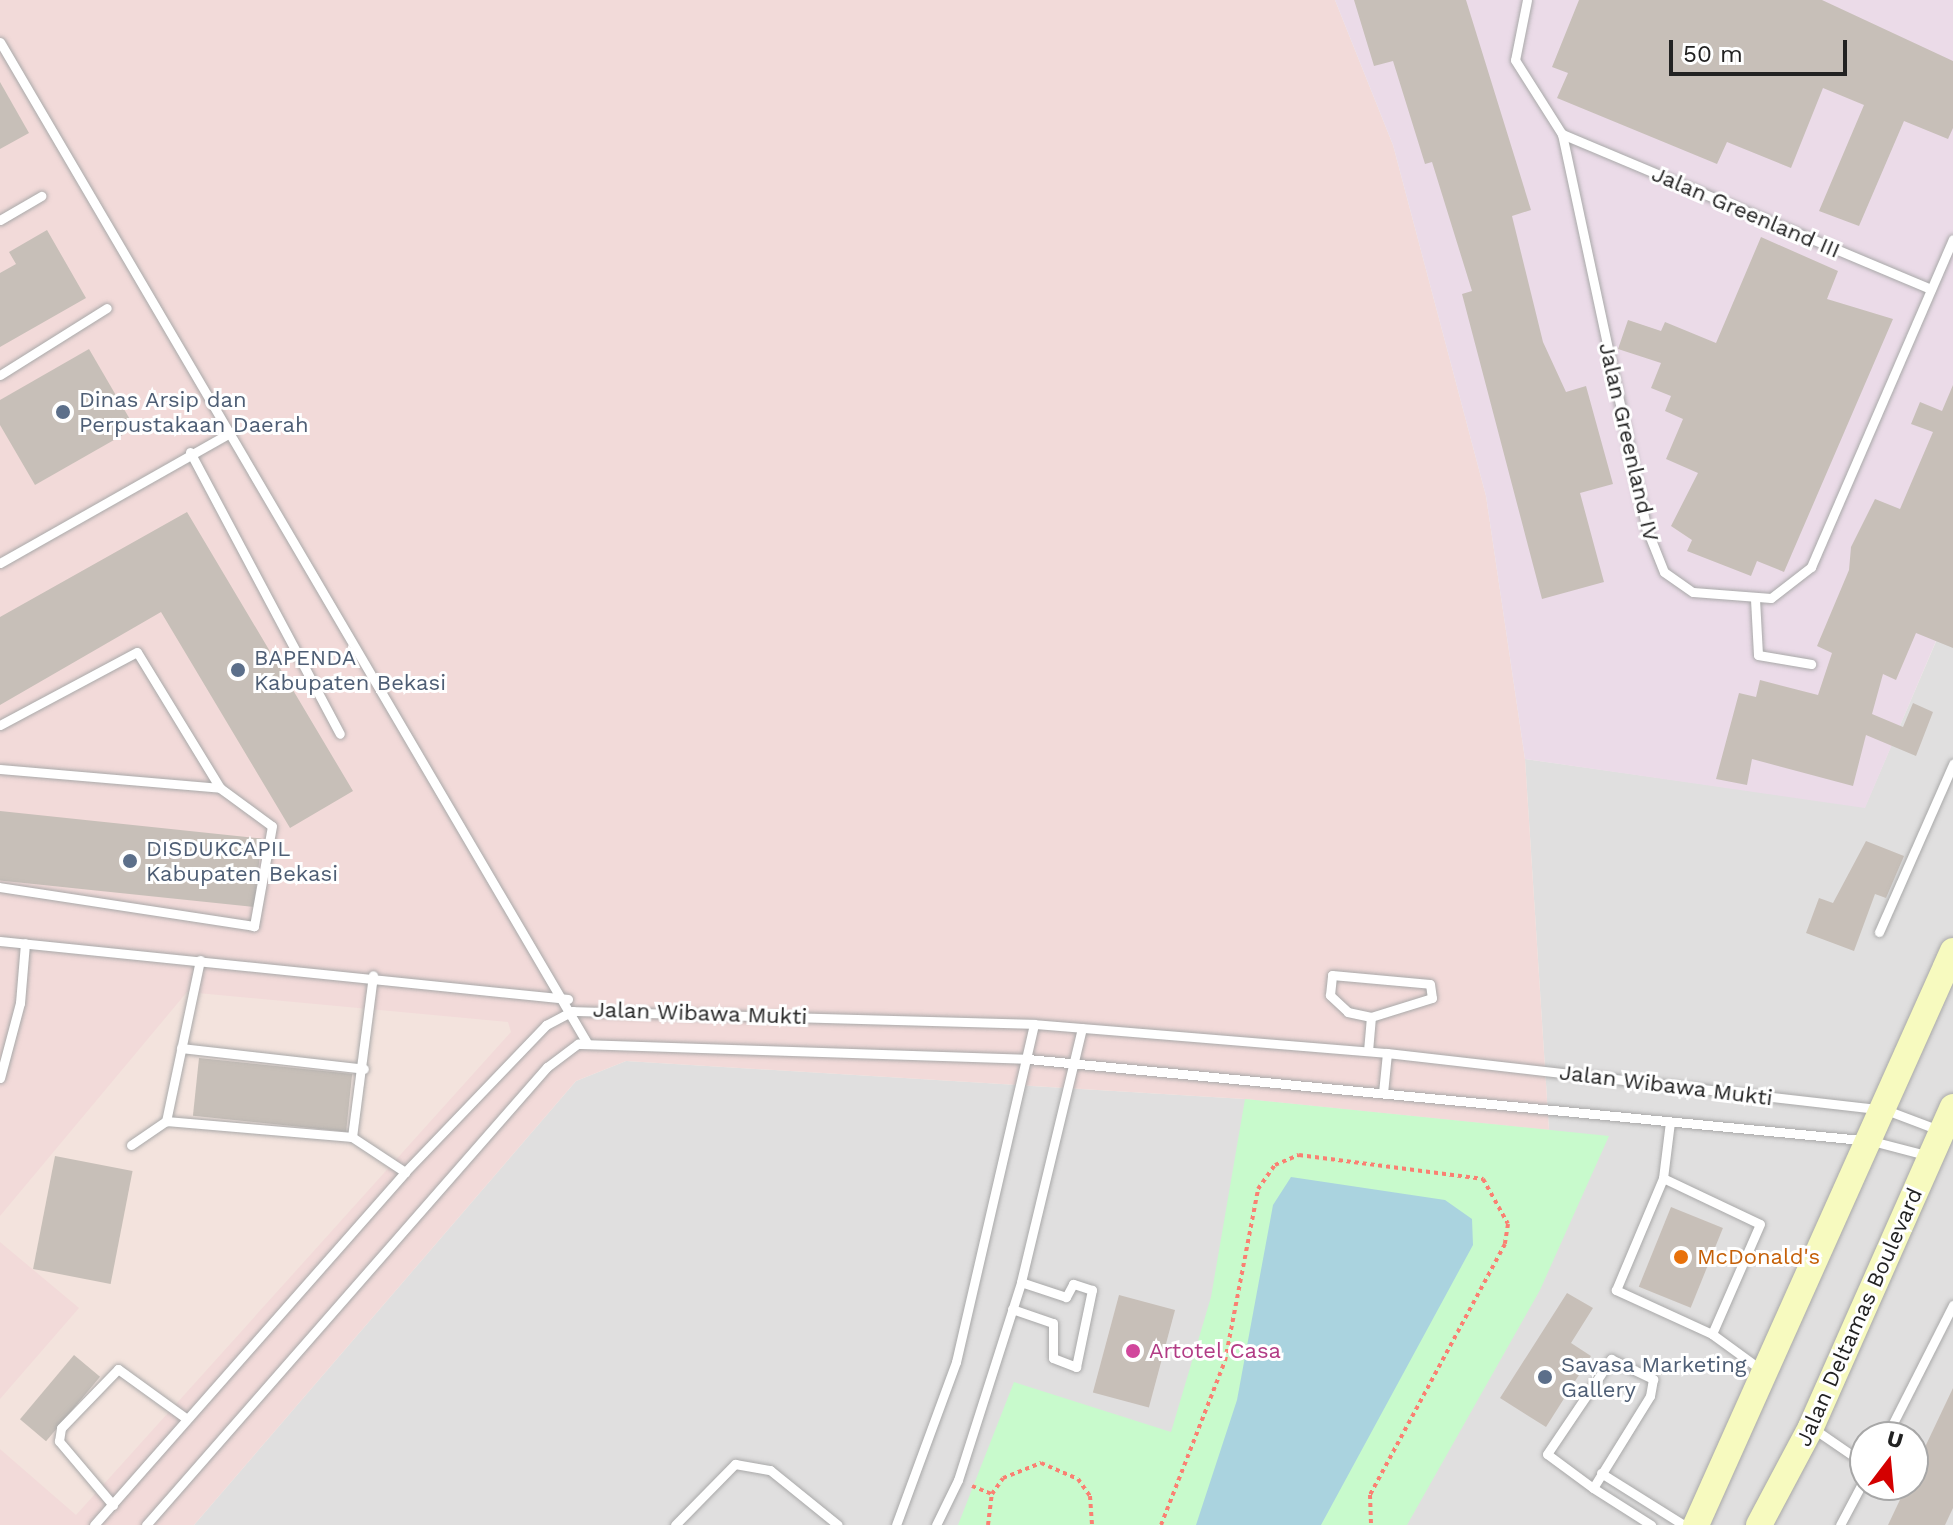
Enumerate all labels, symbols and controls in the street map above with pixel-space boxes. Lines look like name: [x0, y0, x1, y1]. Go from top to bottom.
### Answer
scale bar: [1673, 24, 1851, 74]
text: 50 m: [1683, 40, 1743, 68]
street label: Jalan Greenland III: [1648, 160, 1844, 264]
street label: Jalan Greenland IV: [1593, 340, 1665, 544]
place label: Dinas Arsip dan Perpustakaan Daerah: [79, 386, 309, 438]
marker: Dinas Arsip dan Perpustakaan Daerah: [54, 403, 72, 421]
place label: BAPENDA Kabupaten Bekasi: [254, 644, 446, 696]
marker: BAPENDA Kabupaten Bekasi: [229, 661, 247, 679]
place label: DISDUKCAPIL Kabupaten Bekasi: [146, 835, 338, 886]
marker: DISDUKCAPIL Kabupaten Bekasi: [121, 852, 139, 870]
street label: Jalan Wibawa Mukti: [592, 996, 808, 1030]
street label: Jalan Wibawa Mukti: [1557, 1059, 1775, 1111]
street label: Jalan Deltamas Boulevard: [1790, 1184, 1928, 1450]
place label: McDonald's: [1697, 1244, 1820, 1270]
marker: McDonald's: [1672, 1248, 1690, 1266]
place label: Artotel Casa: [1149, 1338, 1282, 1364]
marker: Artotel Casa: [1124, 1342, 1142, 1360]
place label: Savasa Marketing Gallery: [1561, 1351, 1747, 1402]
marker: Savasa Marketing Gallery: [1536, 1368, 1554, 1386]
north arrow: [1849, 1421, 1929, 1501]
text: U: [1884, 1425, 1906, 1454]

